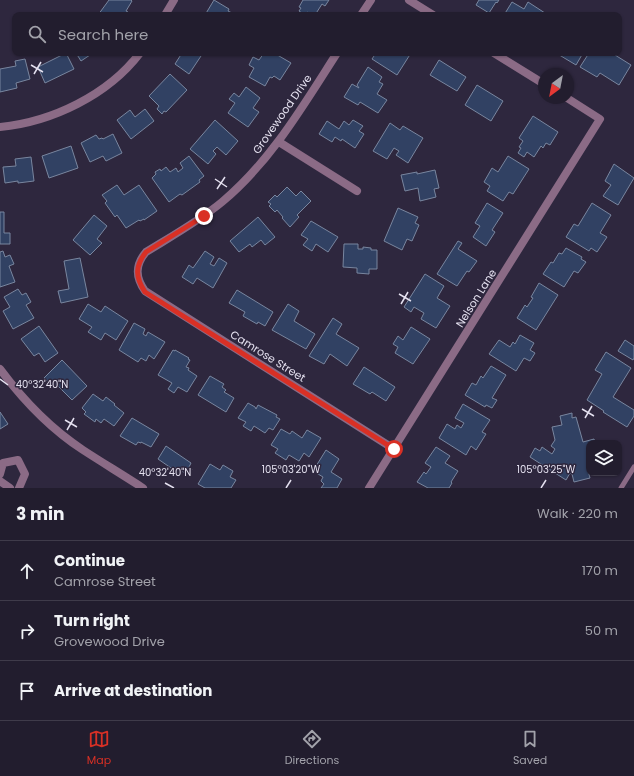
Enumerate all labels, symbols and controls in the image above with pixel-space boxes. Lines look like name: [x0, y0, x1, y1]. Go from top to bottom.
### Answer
search box: [12, 12, 622, 56]
icon: search: [26, 23, 48, 45]
text: Search here: [58, 24, 148, 45]
north arrow: [538, 68, 574, 104]
street label: Grovewood Drive: [249, 71, 316, 157]
route end: [195, 207, 213, 225]
street label: Nelson Lane: [452, 266, 500, 330]
street label: Camrose Street: [227, 326, 309, 386]
text: 40°32'40"N: [16, 377, 68, 392]
route start: [385, 440, 403, 458]
map controls: [586, 440, 622, 476]
button: layers: [586, 440, 622, 476]
text: 105°03'20"W: [262, 462, 320, 477]
text: 105°03'25"W: [517, 462, 575, 477]
text: 40°32'40"N: [139, 465, 191, 480]
text: 3 min: [16, 502, 64, 526]
text: Walk · 220 m: [537, 504, 618, 523]
text: Continue: [54, 550, 125, 571]
icon: ahead: [16, 560, 38, 582]
text: 170 m: [582, 561, 618, 580]
text: Camrose Street: [54, 572, 156, 591]
text: Turn right: [54, 610, 130, 631]
icon: right: [16, 620, 38, 642]
text: 50 m: [585, 621, 618, 640]
text: Grovewood Drive: [54, 632, 165, 651]
icon: arrive: [16, 680, 38, 702]
text: Arrive at destination: [54, 680, 212, 701]
tab: Map: [87, 728, 111, 769]
tab: Directions: [285, 728, 339, 769]
tab: Saved: [513, 728, 547, 769]

